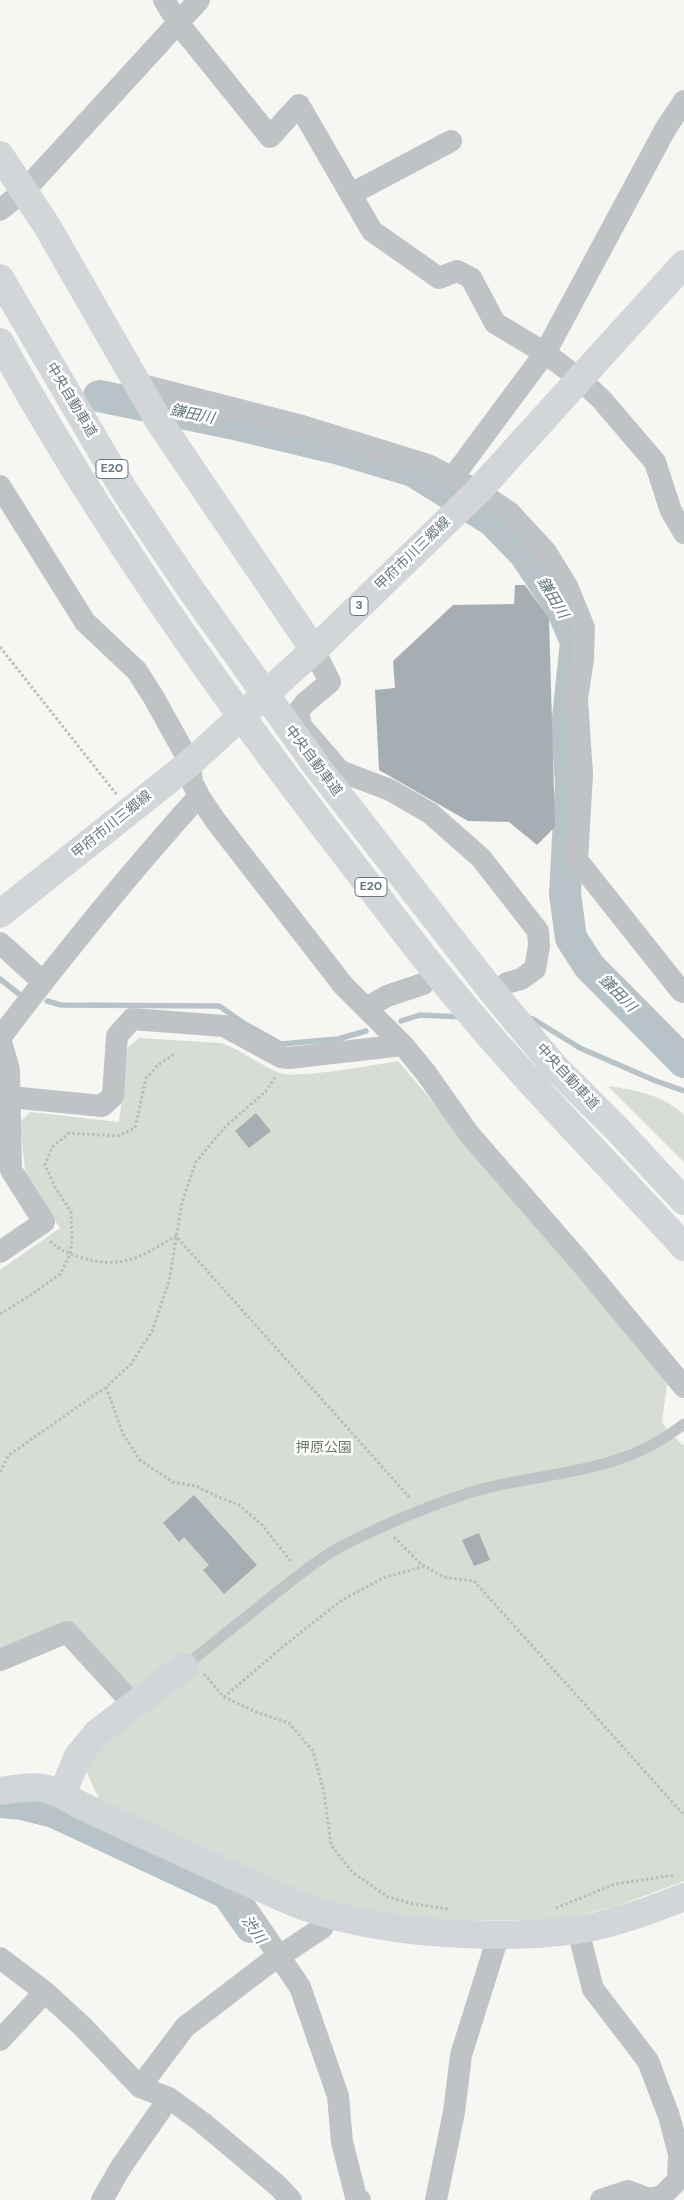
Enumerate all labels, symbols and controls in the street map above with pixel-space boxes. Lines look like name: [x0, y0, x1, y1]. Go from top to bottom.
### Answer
street label: 中央自動車道: [42, 360, 100, 440]
water label: 鎌田川: [168, 402, 216, 428]
road number: E20: [96, 459, 128, 478]
street label: 甲府市川三郷線: [372, 514, 454, 594]
water label: 鎌田川: [533, 574, 571, 622]
road number: 3: [350, 596, 368, 616]
street label: 中央自動車道: [281, 722, 345, 800]
street label: 甲府市川三郷線: [69, 788, 155, 862]
road number: E20: [355, 878, 387, 896]
water label: 鎌田川: [595, 972, 639, 1016]
street label: 中央自動車道: [532, 1041, 602, 1113]
park label: 押原公園: [296, 1440, 352, 1456]
water label: 渋川: [237, 1913, 269, 1947]

